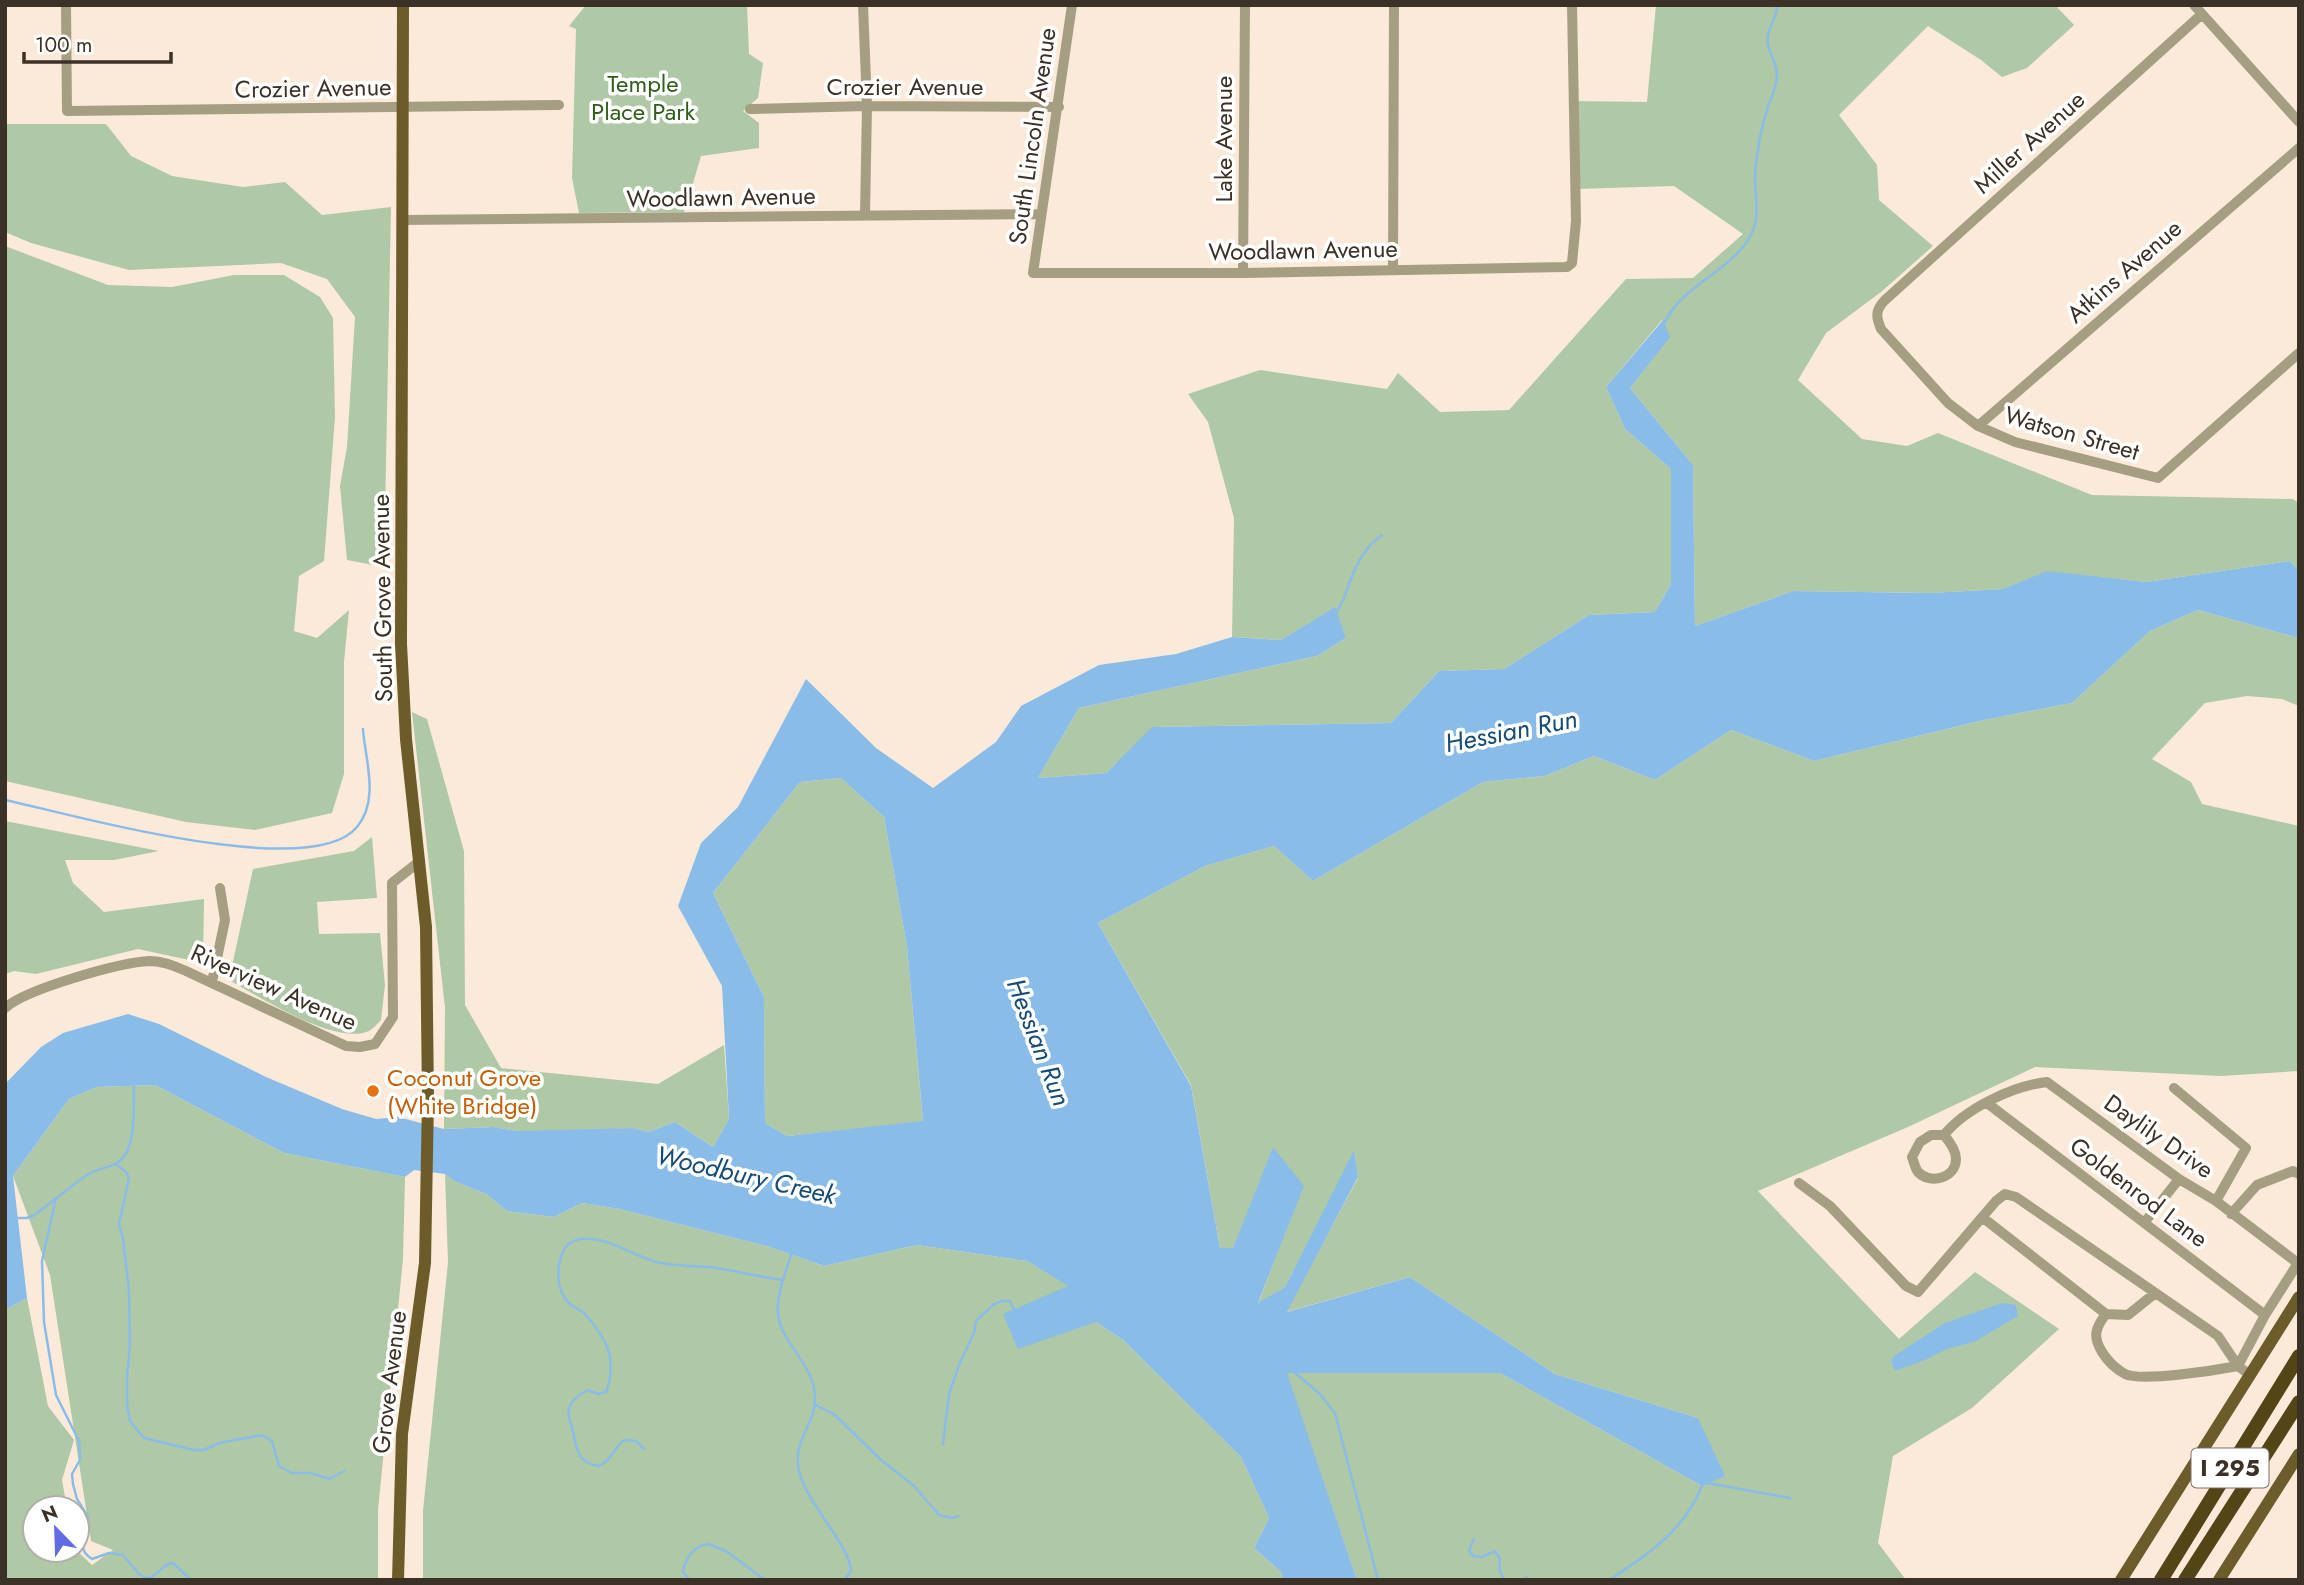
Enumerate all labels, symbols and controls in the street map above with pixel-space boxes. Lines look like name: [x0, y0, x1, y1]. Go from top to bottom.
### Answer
scale bar: [24, 21, 172, 65]
street label: South Lincoln Avenue: [999, 25, 1065, 247]
text: 100 m: [35, 30, 92, 60]
park label: Temple Place Park: [591, 66, 695, 129]
street label: Crozier Avenue: [234, 69, 392, 107]
street label: Crozier Avenue: [827, 69, 983, 104]
street label: Lake Avenue: [1206, 76, 1241, 202]
street label: Miller Avenue: [1966, 82, 2092, 202]
street label: Woodlawn Avenue: [626, 178, 816, 216]
street label: Atkins Avenue: [2059, 211, 2189, 331]
street label: Woodlawn Avenue: [1208, 231, 1398, 269]
street label: Watson Street: [2001, 397, 2144, 469]
street label: South Grove Avenue: [363, 494, 401, 702]
water label: Hessian Run: [1442, 700, 1580, 762]
street label: Riverview Avenue: [185, 935, 363, 1039]
water label: Hessian Run: [997, 973, 1081, 1111]
place label: Coconut Grove (White Bridge): [387, 1060, 541, 1123]
marker: Coconut Grove (White Bridge): [365, 1083, 381, 1099]
street label: Daylily Drive: [2097, 1085, 2221, 1187]
street label: Goldenrod Lane: [2063, 1128, 2215, 1256]
water label: Woodbury Creek: [652, 1136, 842, 1215]
street label: Grove Avenue: [363, 1309, 415, 1455]
road number: I 295: [2192, 1448, 2268, 1488]
north arrow: [21, 1494, 91, 1564]
text: N: [37, 1498, 62, 1529]

